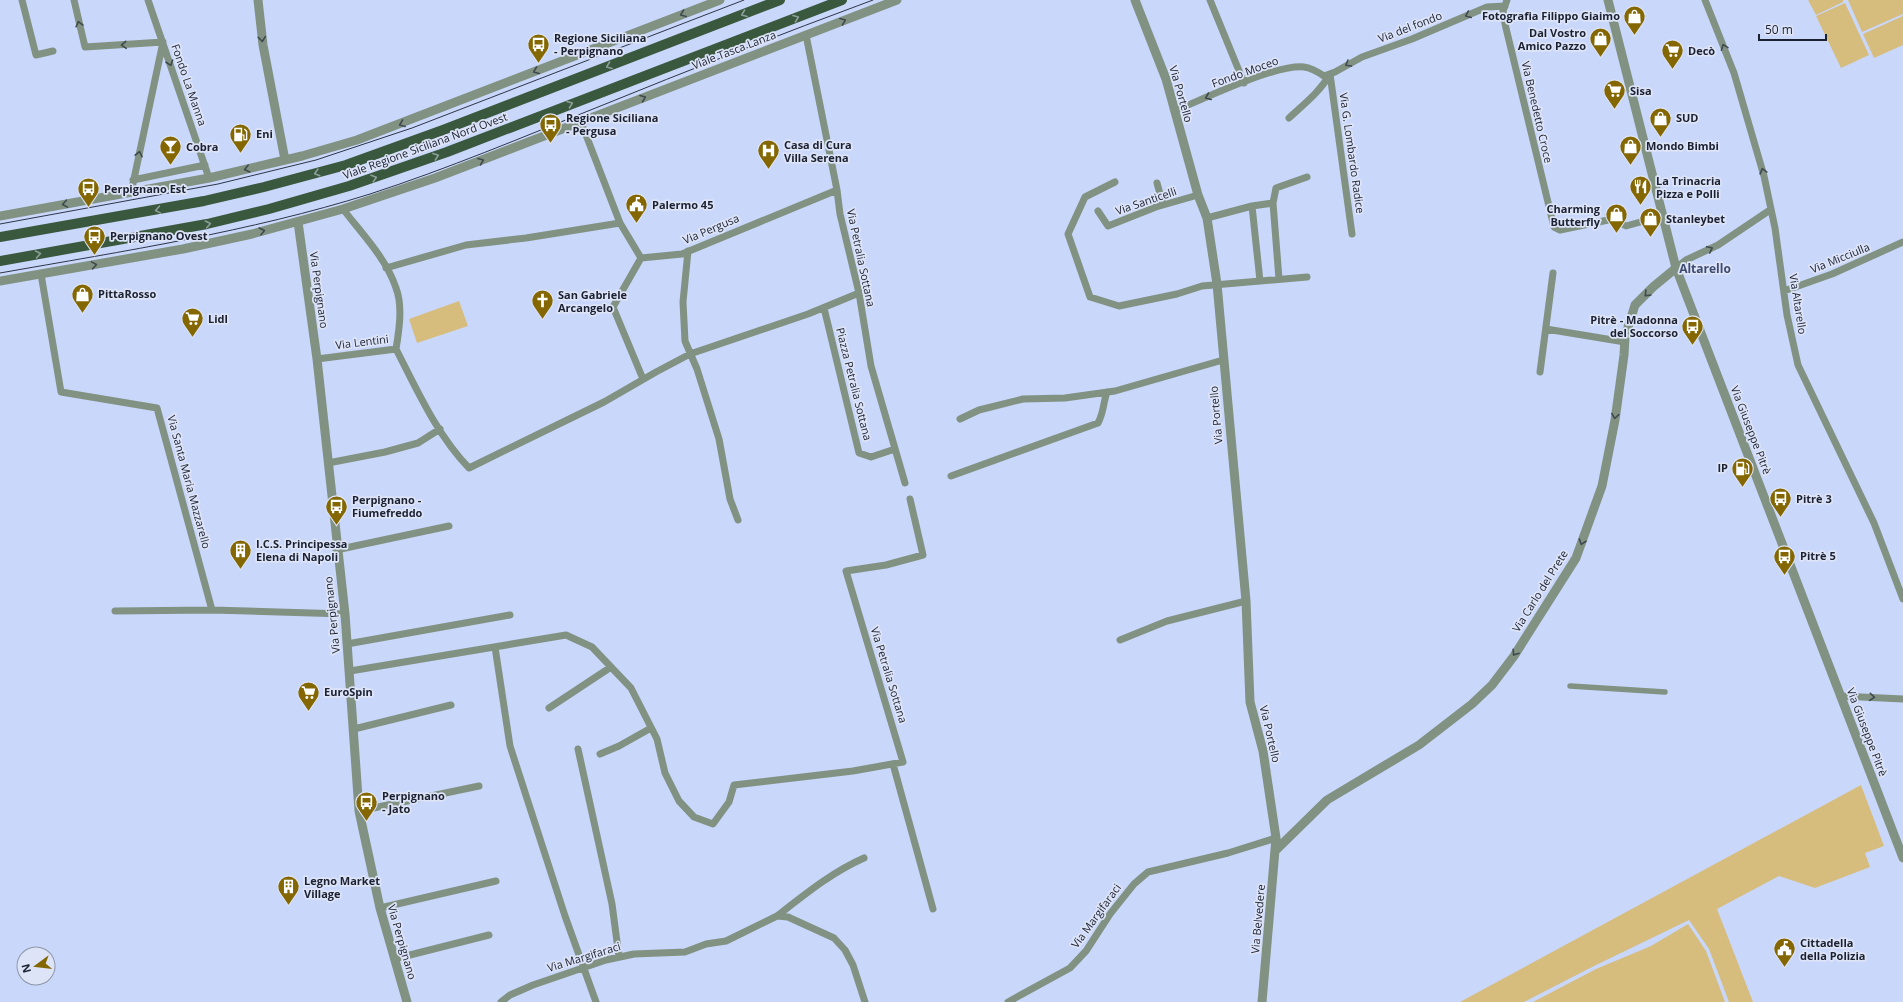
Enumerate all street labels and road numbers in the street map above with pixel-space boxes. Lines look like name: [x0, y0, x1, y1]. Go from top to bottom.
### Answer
street label: Via del fondo: [1376, 7, 1444, 46]
street label: Viale Tasca Lanza: [690, 27, 778, 72]
street label: Fondo La Manna: [168, 42, 210, 128]
street label: Fondo Moceo: [1209, 52, 1281, 91]
street label: Via Benedetto Croce: [1518, 59, 1557, 164]
street label: Via Portello: [1166, 64, 1197, 124]
street label: Via G. Lombardo Radice: [1337, 91, 1368, 214]
street label: Viale Regione Siciliana Nord Ovest: [341, 109, 509, 182]
street label: Via Santicelli: [1113, 183, 1178, 218]
street label: Via Petralia Sottana: [844, 208, 879, 308]
street label: Via Pergusa: [680, 210, 741, 247]
street label: Via Micciulla: [1808, 239, 1872, 276]
street label: Via Perpignano: [307, 251, 332, 330]
street label: Via Altarello: [1786, 273, 1811, 336]
street label: Piazza Petralia Sottana: [833, 326, 876, 442]
street label: Via Lentini: [335, 331, 389, 352]
street label: Via Giuseppe Pitrè: [1728, 383, 1775, 476]
street label: Via Portello: [1205, 385, 1226, 445]
street label: Via Santa Maria Mazzarello: [164, 413, 215, 551]
street label: Via Carlo del Prete: [1508, 547, 1571, 635]
street label: Via Perpignano: [320, 575, 343, 654]
street label: Via Petralia Sottana: [868, 625, 911, 725]
street label: Via Giuseppe Pitrè: [1844, 685, 1891, 778]
street label: Via Portello: [1257, 704, 1284, 764]
street label: Via Margifaraci: [1067, 881, 1124, 951]
street label: Via Belvedere: [1247, 884, 1268, 954]
street label: Via Perpignano: [385, 903, 420, 981]
street label: Via Margifaraci: [545, 938, 622, 975]

